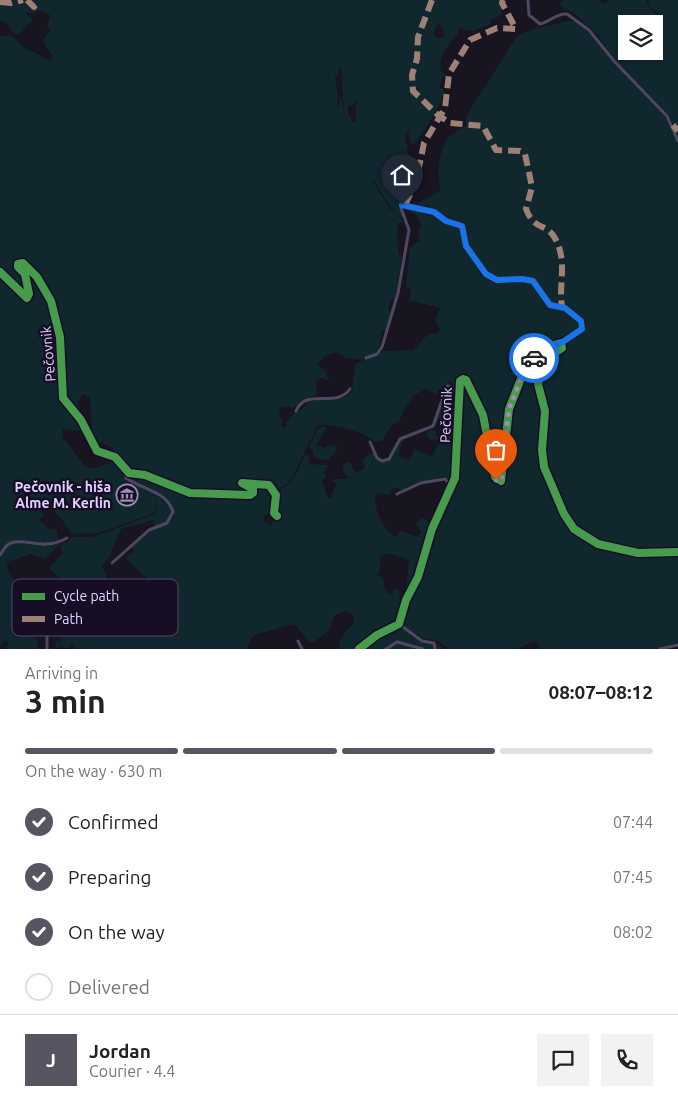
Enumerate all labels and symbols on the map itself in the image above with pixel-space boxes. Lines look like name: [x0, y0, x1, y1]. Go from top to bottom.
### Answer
pin: [381, 154, 423, 205]
street label: Pečovnik: [38, 326, 58, 382]
courier: [509, 333, 559, 383]
street label: Pečovnik: [437, 387, 455, 443]
pin: [475, 429, 517, 480]
place label: Pečovnik - hiša Alme M. Kerlin: [14, 479, 111, 511]
museum icon: Pečovnik - hiša Alme M. Kerlin: [115, 483, 139, 507]
legend: [12, 579, 178, 636]
text: Cycle path: [54, 588, 119, 604]
text: Path: [54, 611, 83, 627]

